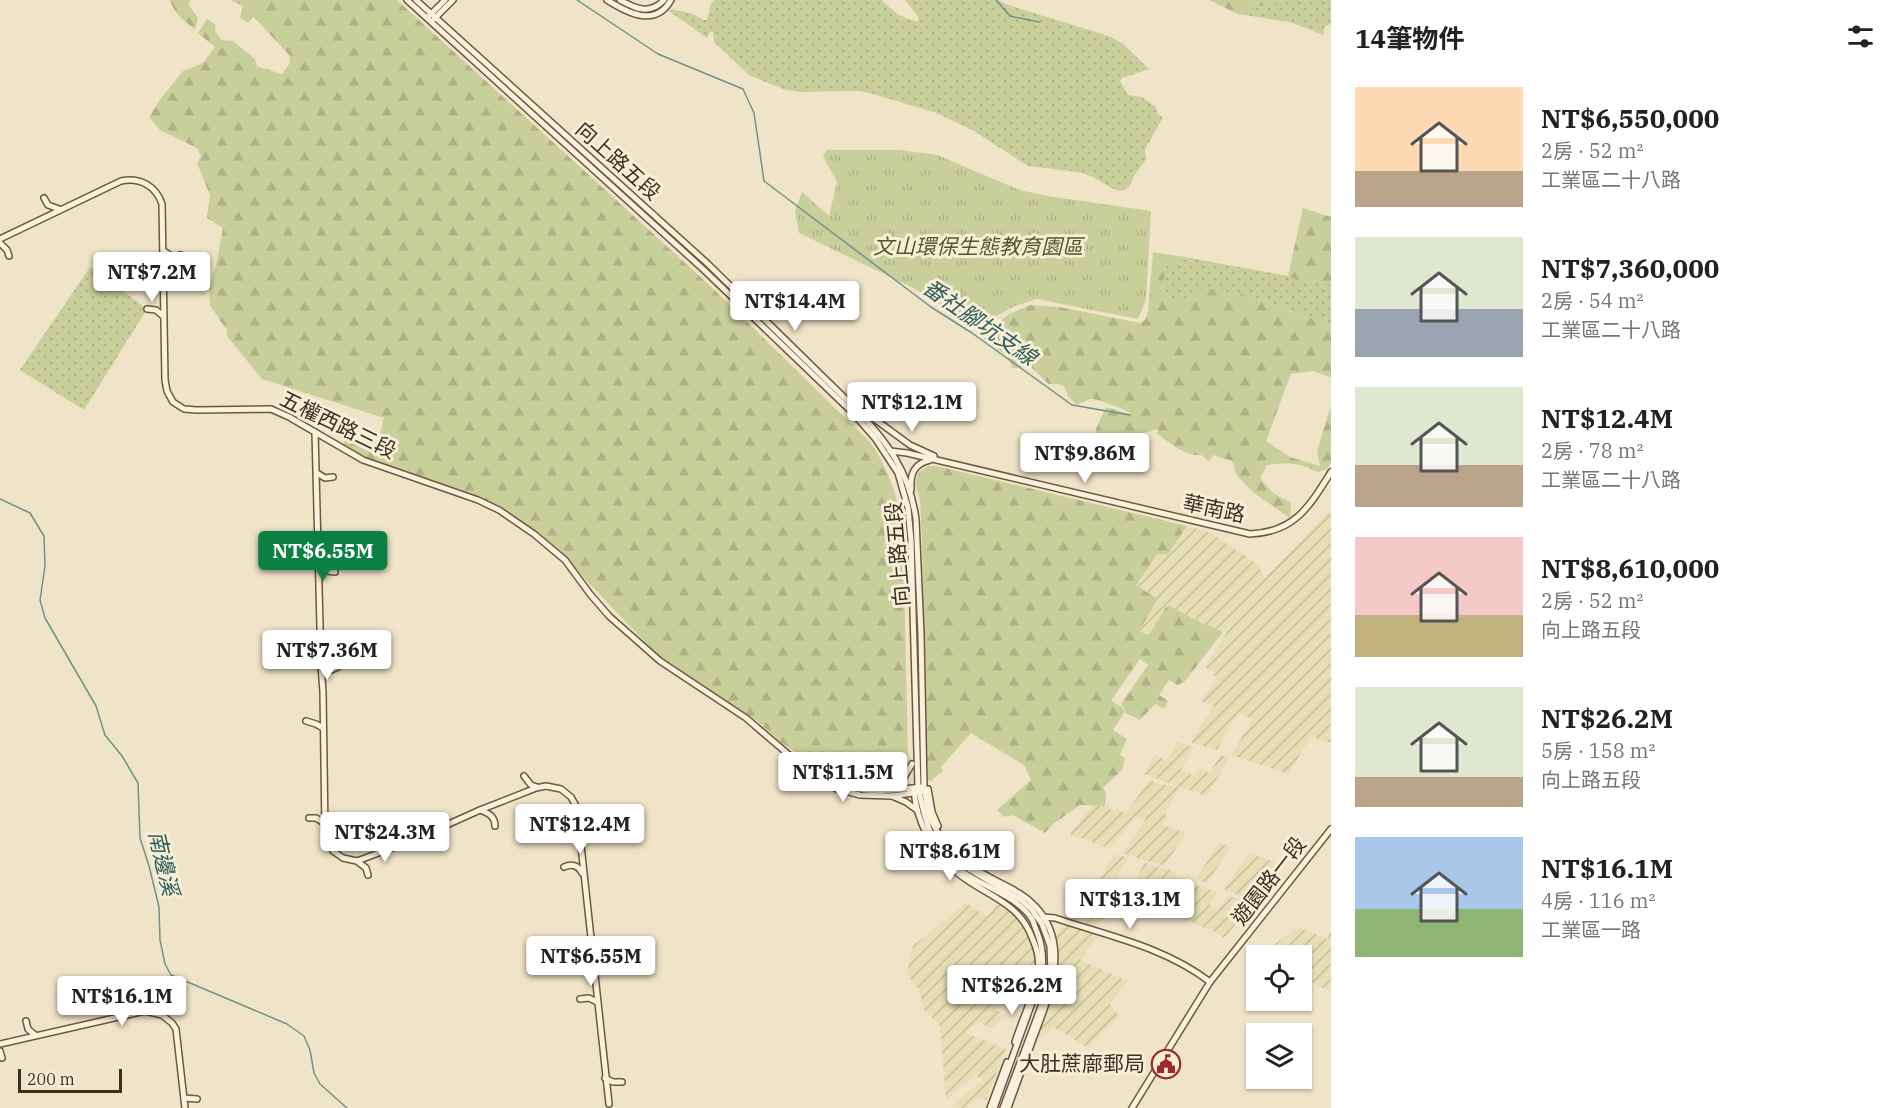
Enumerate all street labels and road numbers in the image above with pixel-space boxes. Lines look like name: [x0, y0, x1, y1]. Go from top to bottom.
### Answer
street label: 向上路五段: [570, 115, 667, 206]
street label: 五權西路三段: [276, 384, 401, 464]
street label: 華南路: [1180, 488, 1248, 528]
street label: 向上路五段: [878, 501, 916, 608]
street label: 遊園路一段: [1225, 830, 1312, 930]

